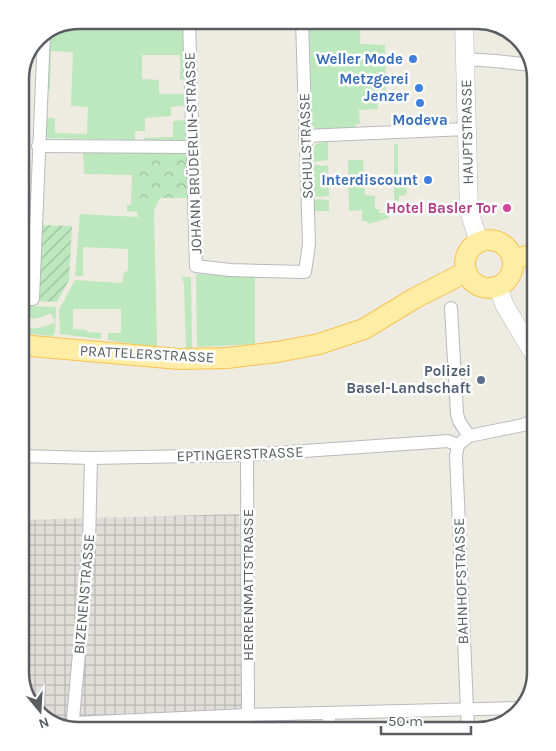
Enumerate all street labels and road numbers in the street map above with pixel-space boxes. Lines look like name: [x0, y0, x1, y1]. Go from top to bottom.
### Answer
street label: JOHANN BRÜDERLIN-STRASSE: [180, 52, 206, 254]
street label: HAUPTSTRASSE: [457, 79, 477, 185]
street label: SCHULSTRASSE: [295, 93, 317, 199]
street label: PRATTELERSTRASSE: [79, 341, 215, 367]
street label: EPTINGERSTRASSE: [176, 443, 304, 465]
street label: HERRENMATTSTRASSE: [239, 509, 257, 661]
street label: BAHNHOFSTRASSE: [450, 517, 472, 645]
street label: BIZENENSTRASSE: [70, 533, 98, 655]

